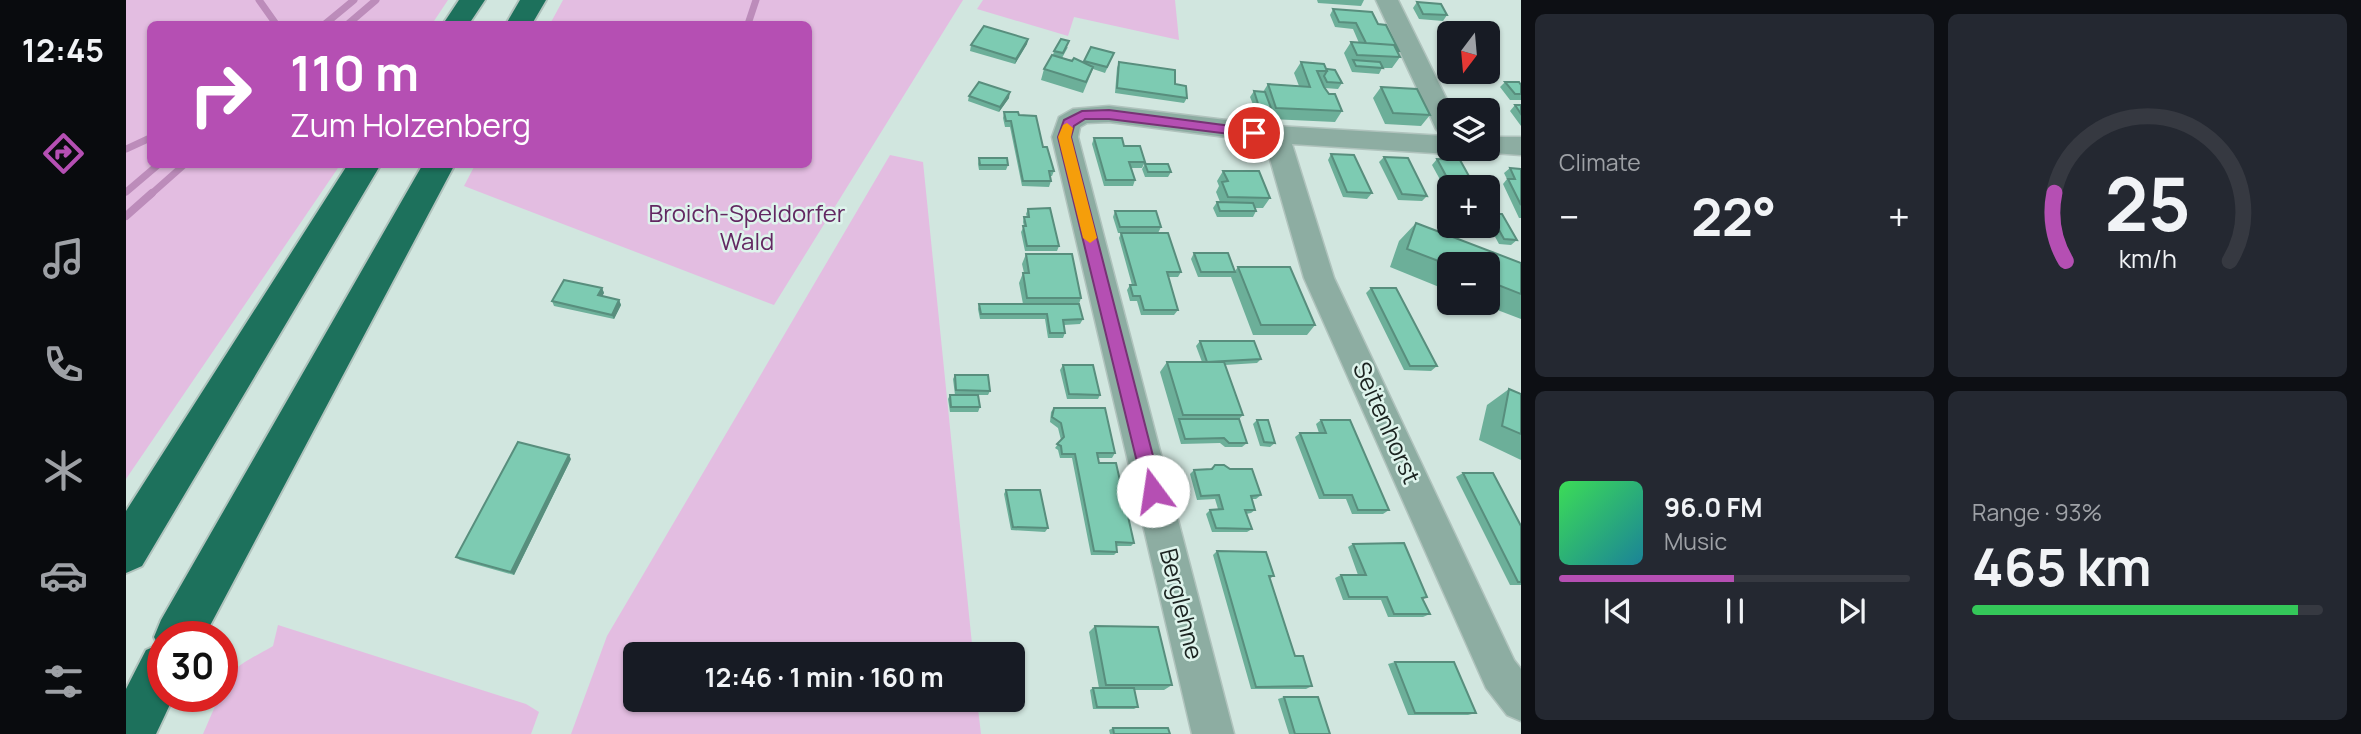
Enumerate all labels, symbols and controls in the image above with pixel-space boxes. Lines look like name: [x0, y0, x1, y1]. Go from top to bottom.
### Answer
north arrow: [1437, 21, 1500, 84]
map controls: [1437, 21, 1500, 315]
text: 12:45: [22, 28, 104, 72]
text: 110 m: [290, 39, 419, 106]
icon: right: [175, 49, 266, 140]
button: layers: [1437, 98, 1500, 161]
text: Zum Holzenberg: [290, 103, 531, 147]
pin: [1224, 103, 1284, 163]
icon: arrive: [1235, 114, 1273, 152]
icon: directions: [39, 129, 88, 178]
text: Climate: [1559, 146, 1641, 178]
text: 25: [2104, 154, 2191, 254]
button: +: [1437, 175, 1500, 238]
text: 22°: [1691, 181, 1776, 252]
text: −: [1559, 190, 1580, 242]
text: +: [1888, 190, 1910, 242]
park label: Broich-Speldorfer Wald: [649, 196, 846, 257]
icon: music: [39, 234, 88, 283]
text: km/h: [2118, 241, 2177, 276]
button: −: [1437, 252, 1500, 315]
icon: phone: [39, 340, 88, 389]
street label: Seitenhorst: [1346, 356, 1429, 489]
icon: climate: [39, 446, 88, 495]
position arrow: [1116, 454, 1190, 528]
text: 96.0 FM: [1664, 489, 1762, 525]
text: Range · 93%: [1972, 496, 2102, 528]
text: Music: [1664, 525, 1727, 557]
text: 465 km: [1972, 531, 2152, 602]
street label: Berglehne: [1153, 545, 1212, 663]
icon: car: [39, 551, 88, 600]
icon: previous: [1599, 592, 1637, 630]
icon: pause: [1716, 592, 1754, 630]
icon: next: [1833, 592, 1871, 630]
speed limit sign: 30: [147, 621, 238, 712]
icon: filters: [39, 657, 88, 706]
text: 12:46 · 1 min · 160 m: [704, 659, 944, 695]

